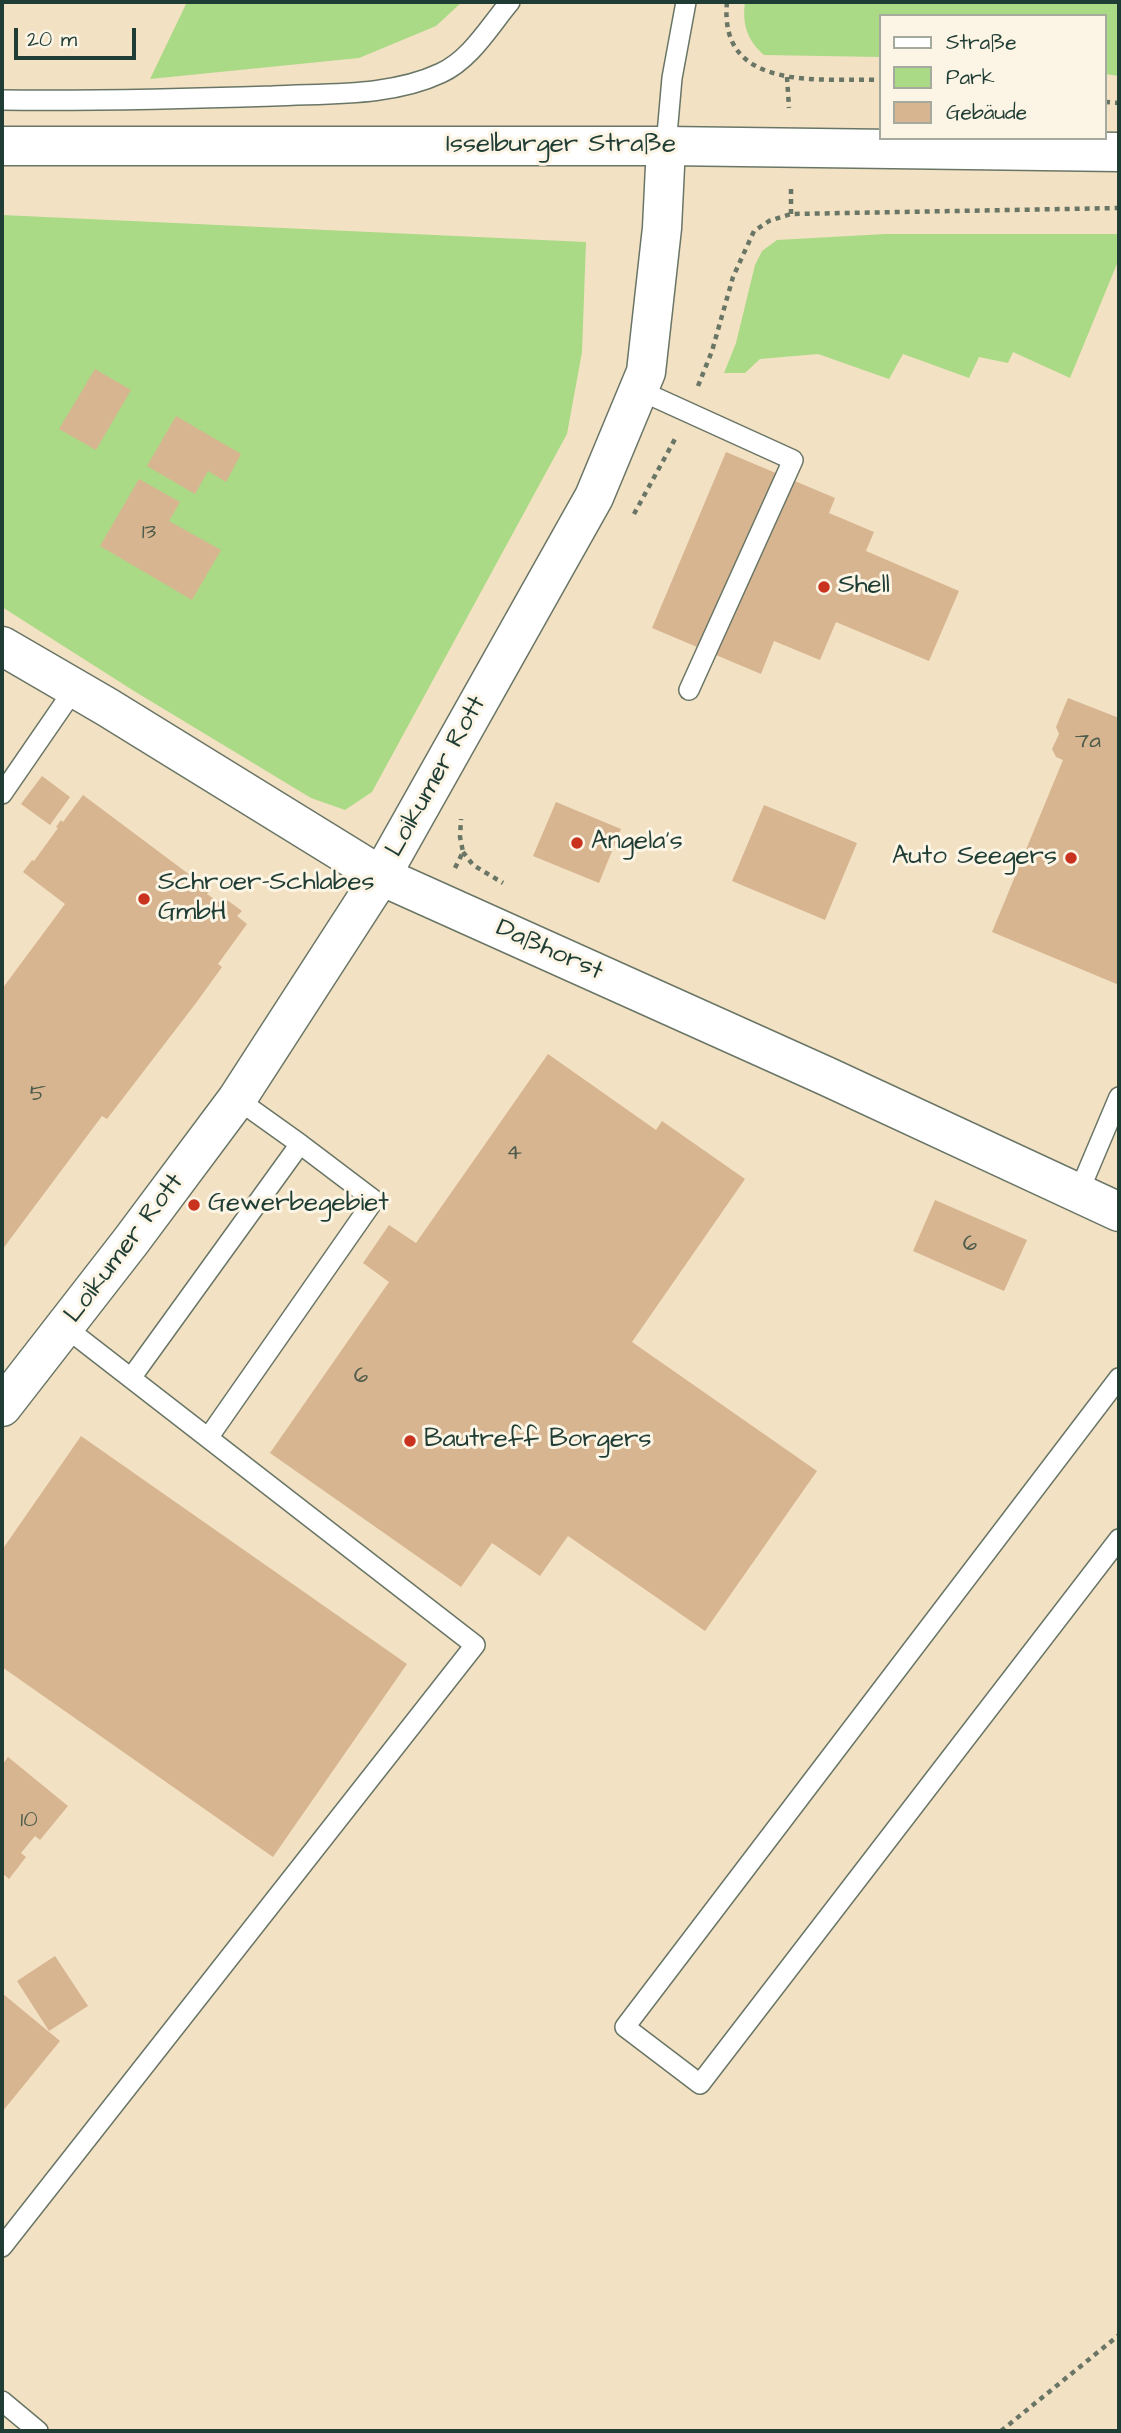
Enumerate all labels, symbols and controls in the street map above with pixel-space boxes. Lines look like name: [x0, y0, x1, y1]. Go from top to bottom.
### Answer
scale bar: [18, 14, 140, 58]
legend: [880, 14, 1107, 140]
text: 20 m: [27, 25, 77, 54]
text: Straße: [946, 28, 1017, 57]
text: Park: [946, 63, 995, 92]
text: Gebäude: [946, 98, 1027, 127]
street label: Isselburger Straße: [446, 130, 676, 162]
house number: 13: [142, 519, 156, 547]
place label: Shell: [838, 571, 890, 603]
marker: Shell: [816, 579, 832, 595]
street label: Loikumer Rott: [380, 691, 494, 863]
house number: 7a: [1075, 728, 1101, 756]
place label: Angela's: [591, 827, 683, 859]
marker: Angela's: [569, 835, 585, 851]
place label: Auto Seegers: [892, 842, 1057, 874]
marker: Auto Seegers: [1063, 850, 1079, 866]
place label: Schroer-Schlabes GmbH: [158, 868, 375, 930]
marker: Schroer-Schlabes GmbH: [136, 891, 152, 907]
street label: Daßhorst: [491, 914, 607, 988]
house number: 5: [30, 1081, 46, 1109]
house number: 4: [506, 1140, 522, 1168]
street label: Loikumer Rott: [59, 1168, 191, 1330]
place label: Gewerbegebiet: [208, 1189, 389, 1221]
marker: Gewerbegebiet: [186, 1197, 202, 1213]
house number: 6: [963, 1231, 977, 1259]
house number: 6: [354, 1363, 368, 1391]
place label: Bautreff Borgers: [424, 1425, 651, 1457]
marker: Bautreff Borgers: [402, 1433, 418, 1449]
house number: 10: [20, 1807, 38, 1835]

